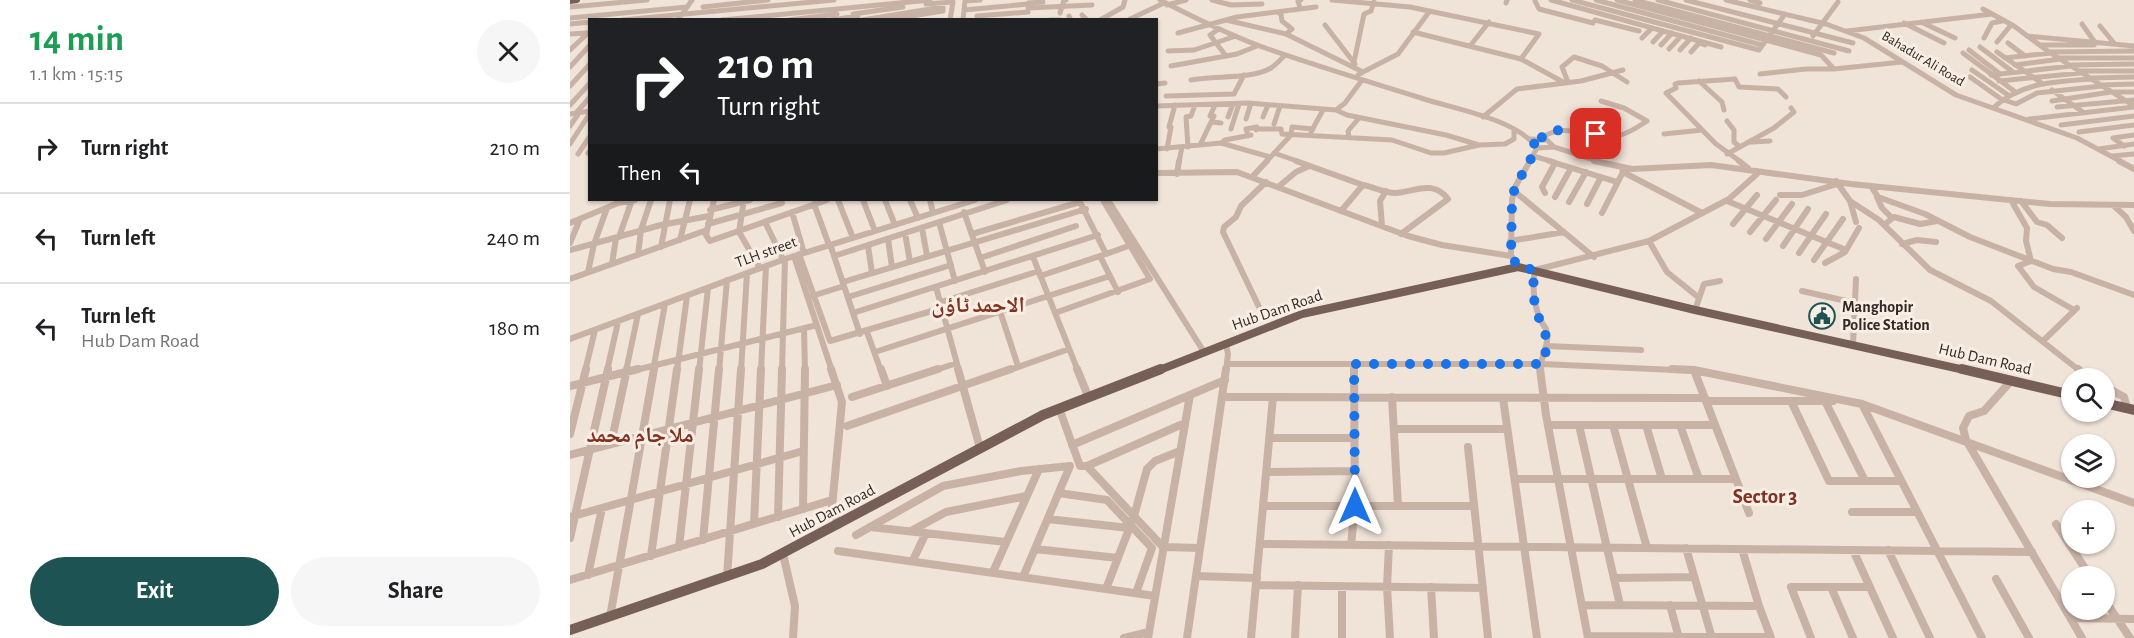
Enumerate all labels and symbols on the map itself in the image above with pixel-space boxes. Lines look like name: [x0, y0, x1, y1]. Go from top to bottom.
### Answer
street label: Bahadur Ali Road: [1879, 29, 1967, 89]
pin: [1570, 108, 1621, 159]
street label: TLH street: [733, 234, 799, 270]
street label: Hub Dam Road: [1230, 287, 1324, 333]
district label: الاحمد ٹاؤن: [931, 294, 1025, 318]
place label: Manghopir Police Station: [1842, 299, 1930, 333]
public building icon: Manghopir Police Station: [1807, 301, 1837, 331]
street label: Hub Dam Road: [1937, 341, 2033, 377]
district label: ملا جام محمد: [586, 424, 694, 450]
position arrow: [1323, 474, 1387, 538]
street label: Hub Dam Road: [786, 482, 878, 540]
district label: Sector 3: [1733, 486, 1797, 507]

